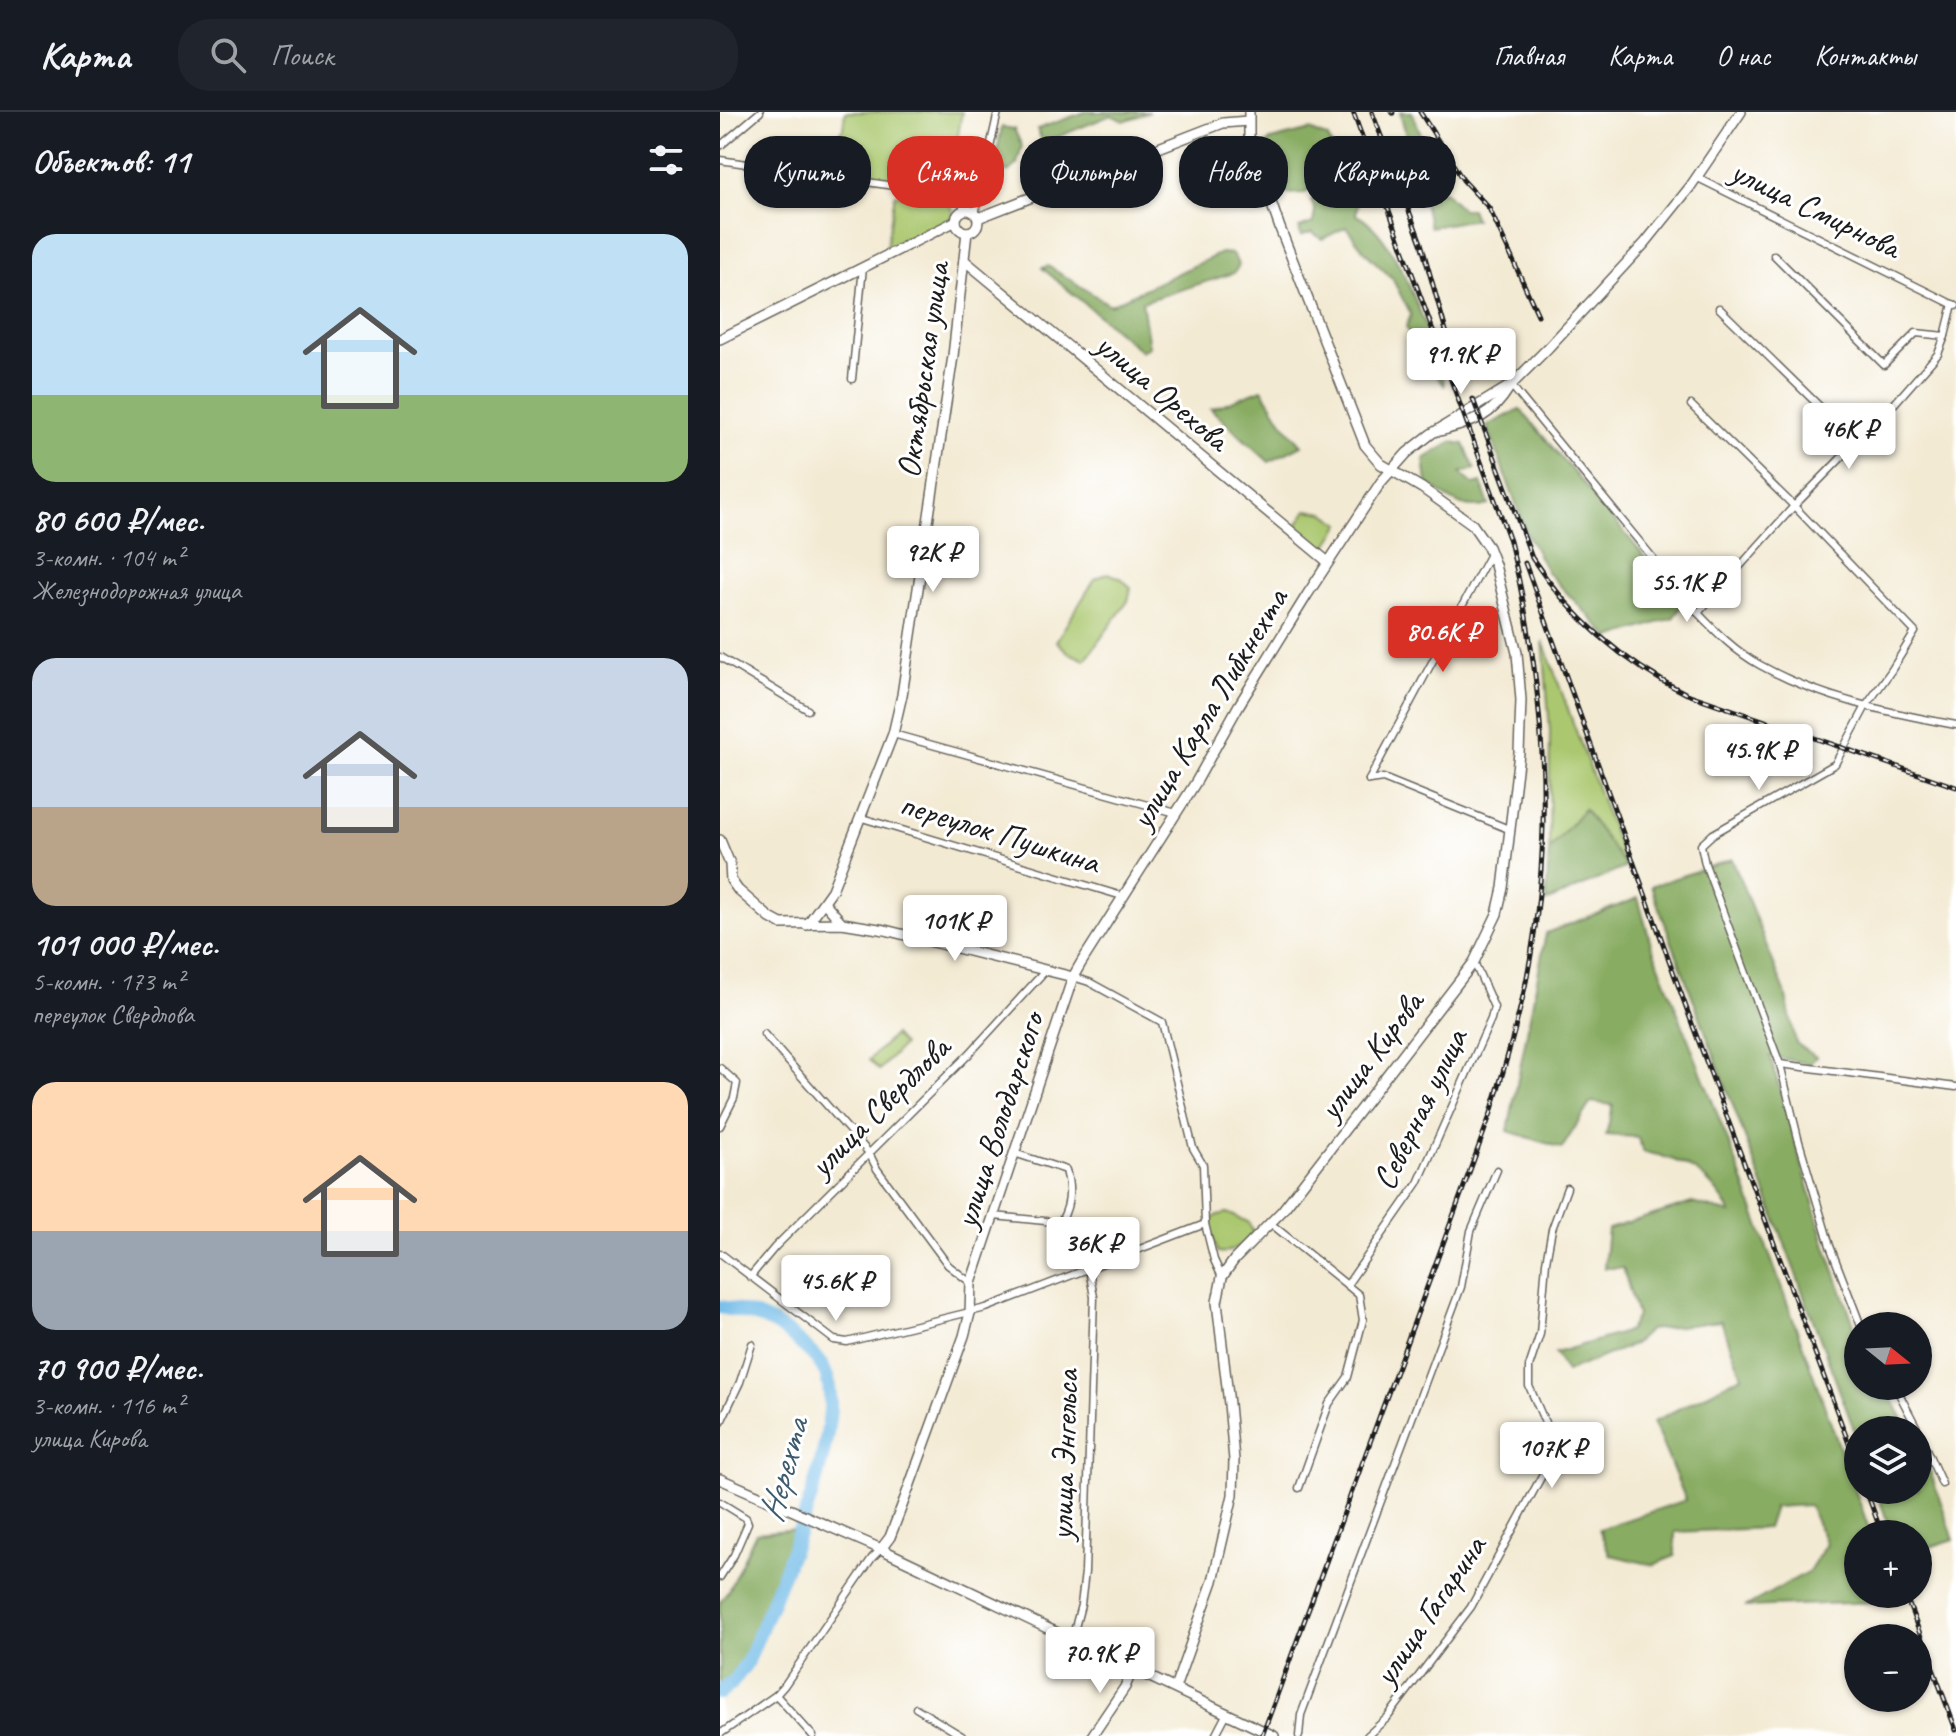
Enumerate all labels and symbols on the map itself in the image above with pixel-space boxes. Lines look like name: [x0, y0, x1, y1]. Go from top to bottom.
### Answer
street label: улица Смирнова: [1722, 148, 1910, 269]
street label: Октябрьская улица: [886, 256, 959, 481]
street label: улица Орехова: [1085, 322, 1241, 462]
pin: 91.9K ₽: [1387, 328, 1535, 396]
pin: 46K ₽: [1793, 403, 1905, 471]
pin: 92K ₽: [877, 526, 989, 594]
pin: 55.1K ₽: [1613, 556, 1761, 624]
street label: улица Карла Либкнехта: [1119, 578, 1298, 838]
pin: 80.6K ₽: [1369, 606, 1517, 674]
pin: 45.9K ₽: [1685, 724, 1833, 792]
street label: переулок Пушкина: [895, 782, 1107, 884]
pin: 101K ₽: [890, 895, 1020, 963]
street label: улица Кирова: [1307, 980, 1435, 1130]
street label: улица Володарского: [943, 1003, 1055, 1235]
street label: Северная улица: [1362, 1020, 1478, 1197]
street label: улица Свердлова: [798, 1025, 961, 1187]
pin: 36K ₽: [1037, 1217, 1149, 1285]
pin: 45.6K ₽: [762, 1255, 910, 1323]
north arrow: [1844, 1312, 1932, 1400]
street label: улица Энгельса: [1039, 1366, 1088, 1543]
water label: Нерехта: [747, 1410, 820, 1527]
pin: 107K ₽: [1487, 1422, 1617, 1490]
street label: улица Гагарина: [1362, 1525, 1497, 1695]
pin: 70.9K ₽: [1026, 1627, 1174, 1695]

